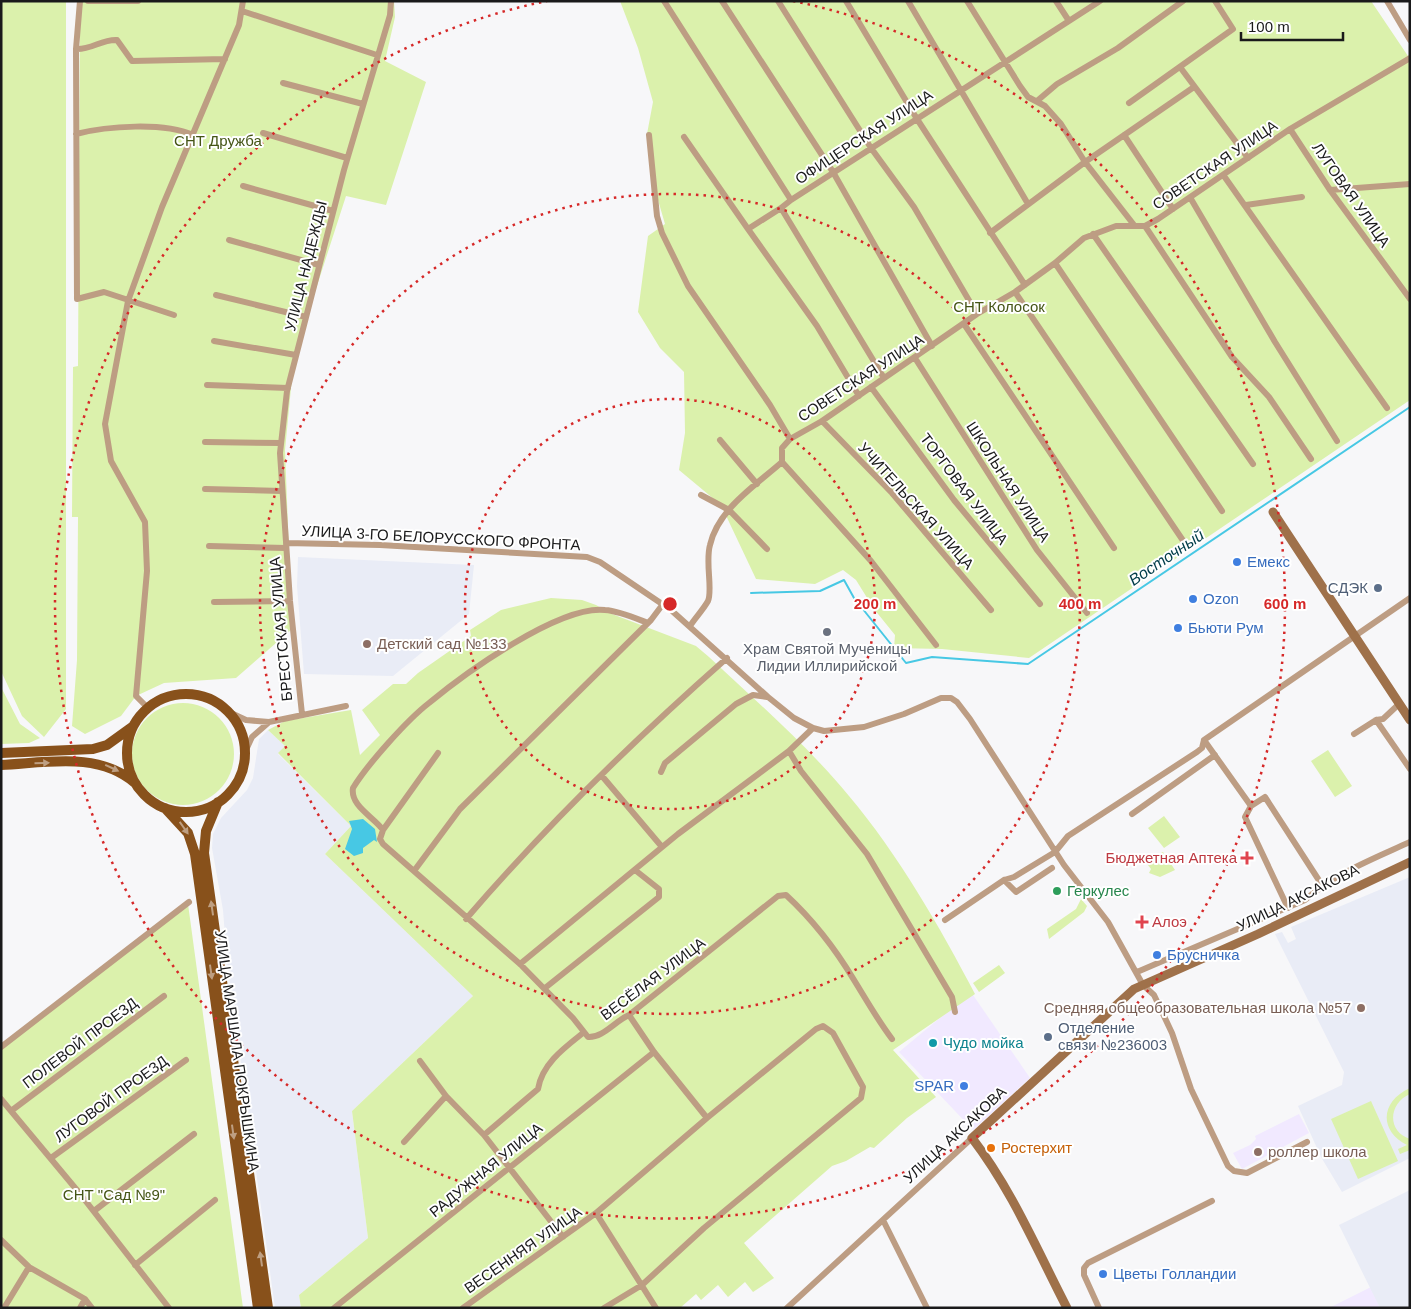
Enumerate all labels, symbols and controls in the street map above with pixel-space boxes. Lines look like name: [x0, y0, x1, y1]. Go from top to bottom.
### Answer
scale bar: [1241, 10, 1344, 42]
text: 100 m: [1248, 18, 1290, 35]
street label: ОФИЦЕРСКАЯ УЛИЦА: [792, 86, 936, 187]
street label: СОВЕТСКАЯ УЛИЦА: [1149, 117, 1280, 213]
park label: СНТ Дружба: [174, 132, 263, 149]
street label: ЛУГОВАЯ УЛИЦА: [1309, 139, 1394, 250]
street label: УЛИЦА НАДЕЖДЫ: [281, 199, 330, 333]
park label: СНТ Колосок: [953, 298, 1045, 315]
street label: СОВЕТСКАЯ УЛИЦА: [795, 331, 927, 425]
street label: ШКОЛЬНАЯ УЛИЦА: [963, 418, 1054, 545]
street label: ТОРГОВАЯ УЛИЦА: [917, 430, 1012, 547]
street label: УЧИТЕЛЬСКАЯ УЛИЦА: [855, 439, 978, 572]
street label: УЛИЦА 3-ГО БЕЛОРУССКОГО ФРОНТА: [301, 522, 581, 553]
water label: Восточный: [1126, 526, 1207, 589]
place label: Емекс: [1247, 553, 1290, 570]
street label: БРЕСТСКАЯ УЛИЦА: [266, 556, 295, 702]
marker: Емекс: [1231, 556, 1243, 568]
place label: СДЭК: [1328, 579, 1368, 596]
marker: СДЭК: [1372, 582, 1384, 594]
place label: Ozon: [1203, 590, 1239, 607]
marker: Ozon: [1187, 593, 1199, 605]
centre of rings: [661, 595, 679, 613]
text: 200 m: [854, 595, 896, 612]
text: 400 m: [1059, 595, 1101, 612]
text: 600 m: [1264, 595, 1306, 612]
place label: Бьюти Рум: [1188, 619, 1264, 636]
marker: Бьюти Рум: [1172, 622, 1184, 634]
marker: Храм Святой Мученицы Лидии Иллирийской: [821, 626, 833, 638]
place label: Детский сад №133: [377, 635, 507, 652]
marker: Детский сад №133: [361, 638, 373, 650]
place label: Храм Святой Мученицы Лидии Иллирийской: [743, 640, 911, 674]
one-way arrow: [35, 759, 51, 767]
one-way arrow: [105, 764, 119, 772]
one-way arrow: [179, 821, 189, 835]
place label: Бюджетная Аптека: [1105, 849, 1238, 866]
marker: Бюджетная Аптека: [1241, 852, 1253, 864]
street label: УЛИЦА АКСАКОВА: [1234, 861, 1362, 935]
place label: Геркулес: [1067, 882, 1130, 899]
marker: Геркулес: [1051, 885, 1063, 897]
one-way arrow: [208, 900, 216, 916]
place label: Алоэ: [1152, 913, 1187, 930]
marker: Алоэ: [1136, 916, 1148, 928]
street label: УЛИЦА МАРШАЛА ПОКРЫШКИНА: [212, 929, 263, 1173]
street label: ВЕСЁЛАЯ УЛИЦА: [597, 934, 708, 1023]
place label: Брусничка: [1167, 946, 1240, 963]
marker: Брусничка: [1151, 949, 1163, 961]
one-way arrow: [207, 964, 215, 980]
street label: ПОЛЕВОЙ ПРОЕЗД: [19, 994, 140, 1091]
place label: Средняя общеобразовательная школа №57: [1044, 999, 1351, 1016]
marker: Средняя общеобразовательная школа №57: [1355, 1002, 1367, 1014]
place label: Отделение связи №236003: [1058, 1019, 1167, 1053]
marker: Отделение связи №236003: [1042, 1031, 1054, 1043]
place label: Чудо мойка: [943, 1034, 1024, 1051]
marker: Чудо мойка: [927, 1037, 939, 1049]
street label: ЛУГОВОЙ ПРОЕЗД: [51, 1052, 171, 1145]
place label: SPAR: [914, 1077, 954, 1094]
marker: SPAR: [958, 1080, 970, 1092]
street label: УЛИЦА АКСАКОВА: [900, 1083, 1009, 1186]
street label: РАДУЖНАЯ УЛИЦА: [426, 1119, 545, 1220]
one-way arrow: [229, 1125, 237, 1141]
place label: Ростерхит: [1001, 1139, 1072, 1156]
marker: Ростерхит: [985, 1142, 997, 1154]
place label: роллер школа: [1268, 1143, 1367, 1160]
marker: роллер школа: [1252, 1146, 1264, 1158]
park label: СНТ "Сад №9": [63, 1186, 165, 1203]
street label: ВЕСЕННЯЯ УЛИЦА: [461, 1203, 585, 1296]
one-way arrow: [257, 1251, 265, 1267]
place label: Цветы Голландии: [1113, 1265, 1236, 1282]
marker: Цветы Голландии: [1097, 1268, 1109, 1280]

